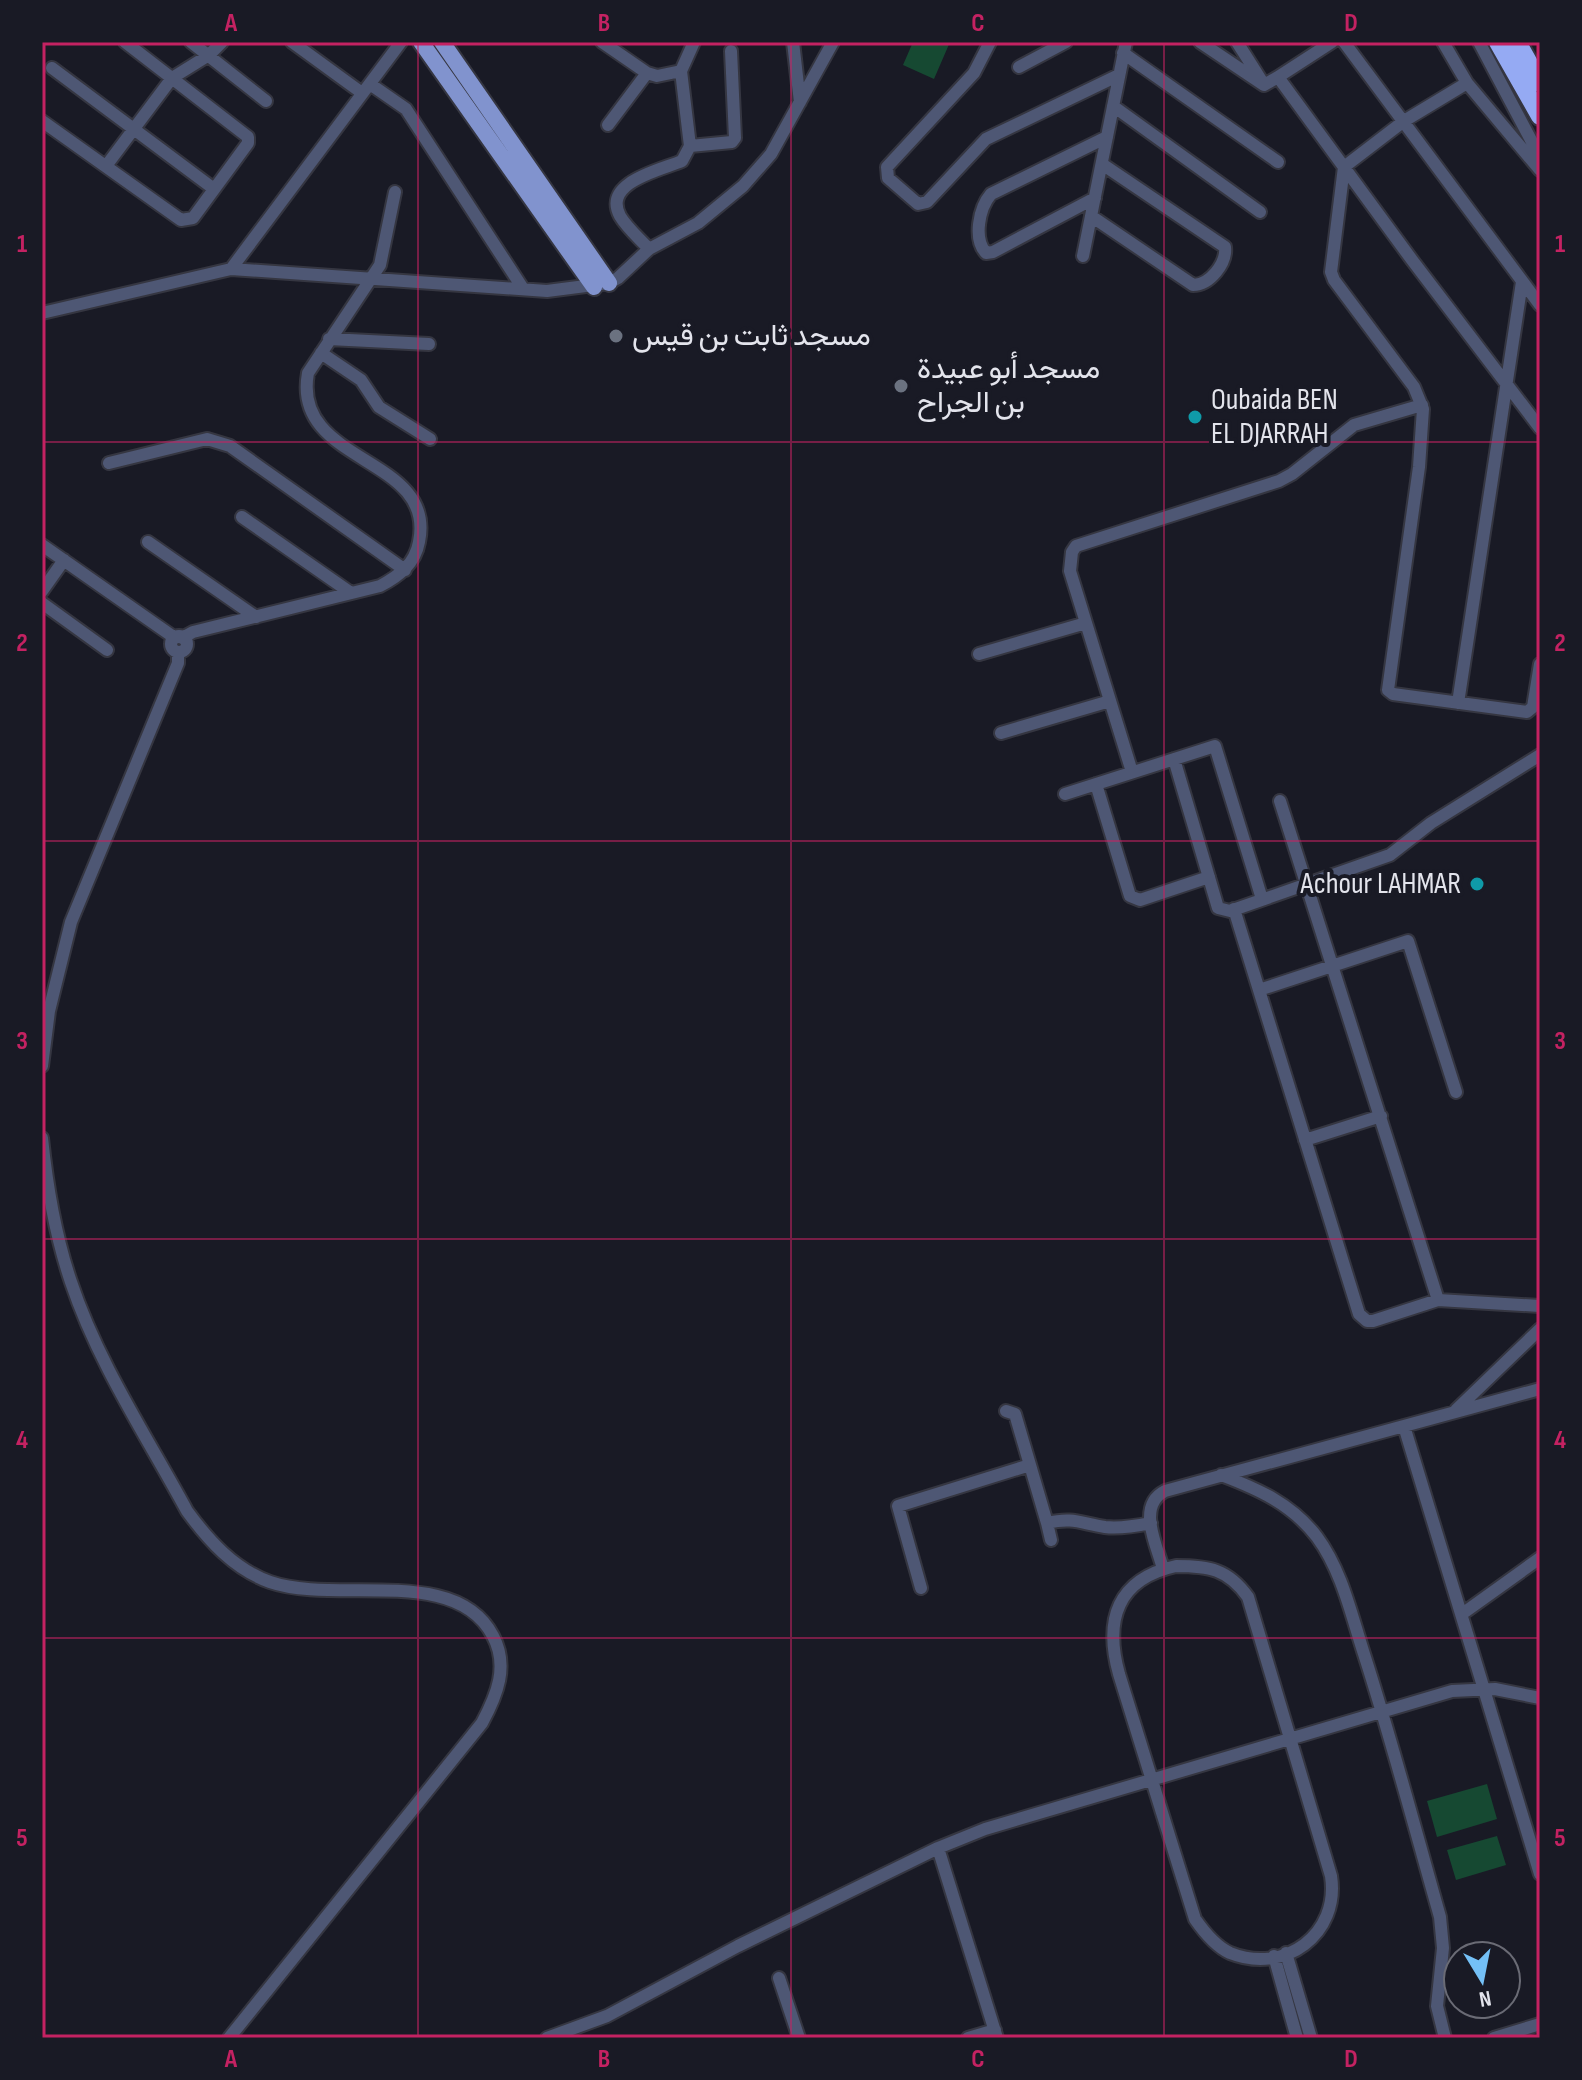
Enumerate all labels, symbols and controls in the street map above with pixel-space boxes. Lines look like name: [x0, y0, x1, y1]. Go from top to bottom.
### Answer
text: A: [224, 8, 238, 39]
text: B: [598, 8, 610, 39]
text: C: [971, 8, 985, 39]
text: D: [1344, 8, 1358, 39]
text: 1: [17, 229, 27, 260]
text: 1: [1555, 229, 1565, 260]
place label: مسجد ثابت بن قيس: [632, 318, 871, 354]
marker: مسجد ثابت بن قيس: [607, 327, 625, 345]
place label: مسجد أبو عبيدة بن الجراح: [917, 351, 1100, 422]
marker: مسجد أبو عبيدة بن الجراح: [892, 377, 910, 395]
place label: Oubaida BEN EL DJARRAH: [1211, 382, 1338, 452]
marker: Oubaida BEN EL DJARRAH: [1186, 408, 1204, 426]
text: 2: [16, 628, 28, 659]
text: 2: [1554, 628, 1566, 659]
place label: Achour LAHMAR: [1300, 866, 1461, 902]
marker: Achour LAHMAR: [1468, 875, 1486, 893]
text: 3: [16, 1026, 28, 1057]
text: 3: [1554, 1026, 1566, 1057]
text: 4: [16, 1425, 28, 1456]
text: 4: [1554, 1425, 1566, 1456]
text: 5: [16, 1823, 28, 1854]
text: 5: [1554, 1823, 1566, 1854]
north arrow: [1442, 1940, 1522, 2020]
text: N: [1477, 1984, 1493, 2013]
text: A: [224, 2044, 238, 2075]
text: B: [598, 2044, 610, 2075]
text: C: [971, 2044, 985, 2075]
text: D: [1344, 2044, 1358, 2075]

